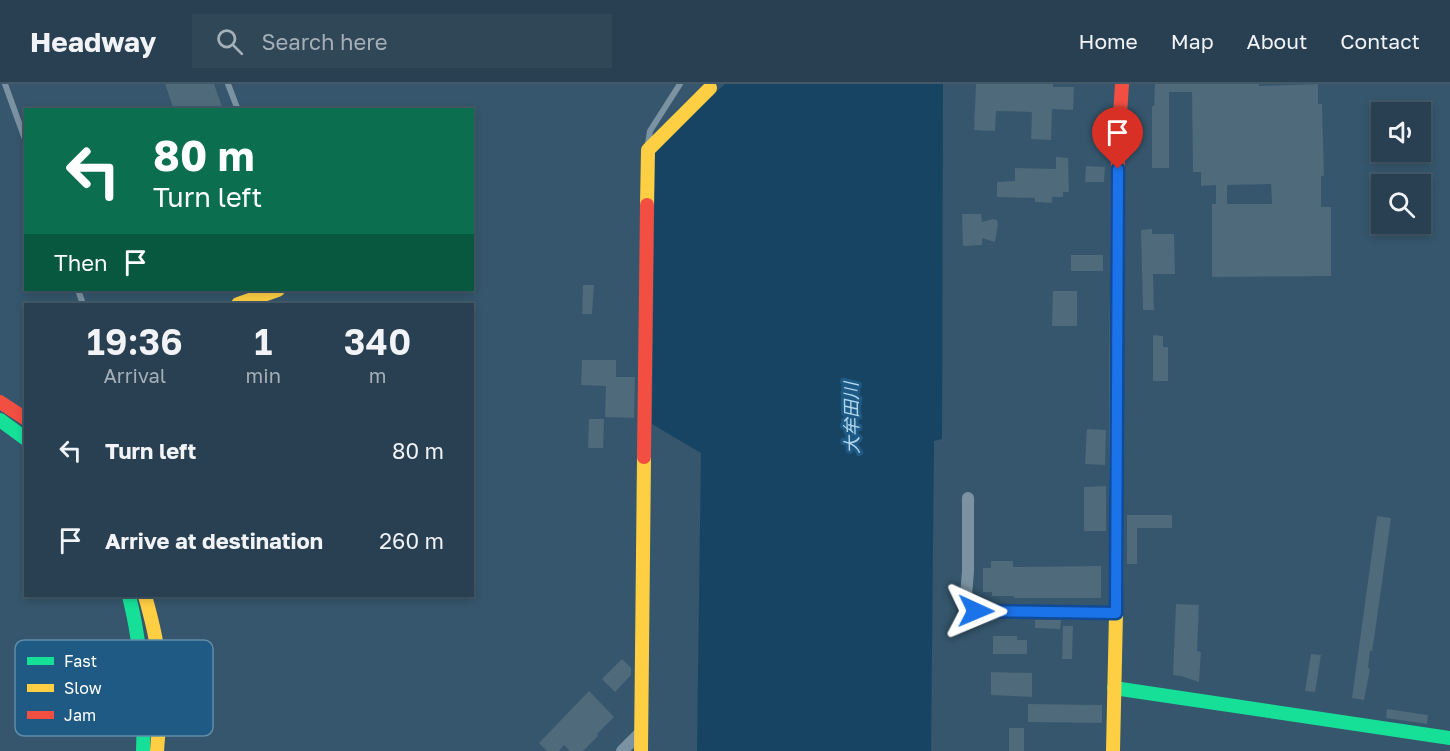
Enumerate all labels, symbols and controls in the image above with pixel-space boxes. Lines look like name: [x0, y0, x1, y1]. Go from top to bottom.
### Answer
search box: [192, 14, 612, 68]
text: Headway: [30, 25, 156, 58]
icon: search: [213, 25, 246, 58]
text: Search here: [261, 28, 387, 55]
text: Home: [1078, 28, 1138, 54]
text: Map: [1171, 28, 1214, 54]
text: About: [1247, 28, 1307, 54]
text: Contact: [1340, 28, 1420, 54]
map controls: [1371, 102, 1431, 234]
button: sound: [1371, 102, 1431, 162]
pin: [1092, 107, 1143, 169]
icon: arrive: [1101, 116, 1134, 149]
text: 80 m: [153, 130, 254, 180]
icon: left: [54, 132, 132, 210]
button: search: [1371, 174, 1431, 234]
text: Turn left: [153, 181, 262, 213]
icon: arrive: [119, 246, 152, 279]
text: Then: [54, 249, 107, 276]
text: 19:36: [87, 320, 183, 363]
text: 1: [254, 320, 272, 363]
text: 340: [344, 320, 411, 363]
text: Arrival: [103, 363, 166, 387]
text: min: [246, 363, 281, 387]
text: m: [369, 363, 386, 387]
water label: 大牟田川: [839, 380, 863, 454]
icon: left: [54, 434, 87, 467]
text: Turn left: [105, 437, 196, 464]
text: 80 m: [392, 437, 444, 464]
icon: arrive: [54, 524, 87, 557]
text: Arrive at destination: [105, 527, 323, 554]
text: 260 m: [379, 527, 444, 554]
position arrow: [944, 579, 1008, 643]
legend: [15, 640, 213, 736]
text: Fast: [64, 651, 97, 671]
text: Slow: [64, 678, 102, 698]
text: Jam: [64, 705, 96, 725]

